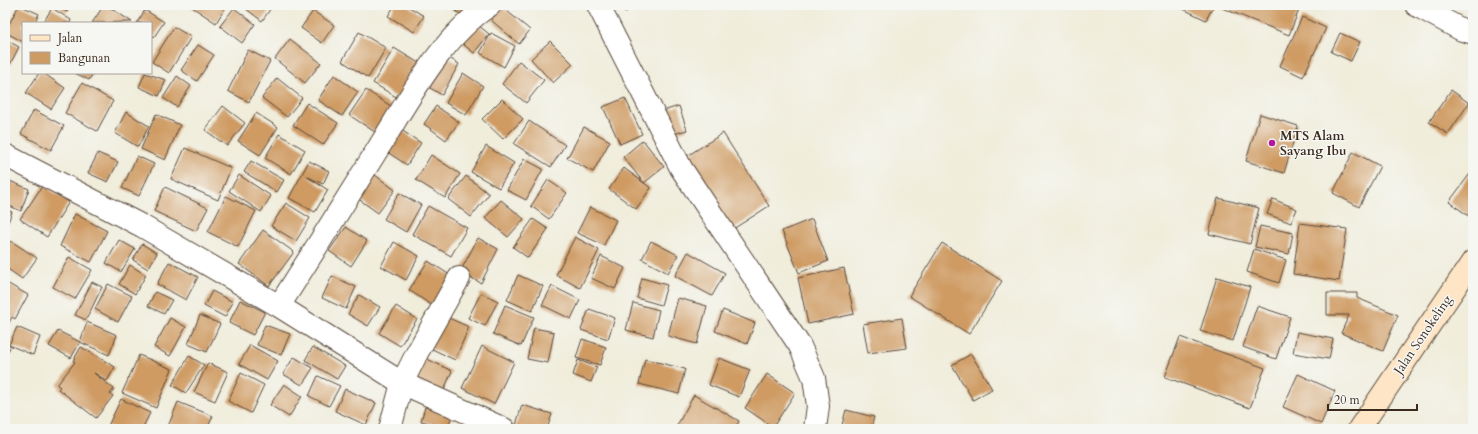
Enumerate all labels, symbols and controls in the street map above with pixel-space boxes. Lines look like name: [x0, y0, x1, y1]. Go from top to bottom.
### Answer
legend: [22, 22, 152, 74]
text: Jalan: [56, 30, 82, 46]
text: Bangunan: [58, 50, 110, 66]
place label: MTS Alam Sayang Ibu: [1280, 127, 1347, 160]
marker: MTS Alam Sayang Ibu: [1267, 138, 1277, 148]
street label: Jalan Sonokeling: [1389, 291, 1457, 380]
scale bar: [1328, 386, 1417, 412]
text: 20 m: [1334, 392, 1361, 408]

